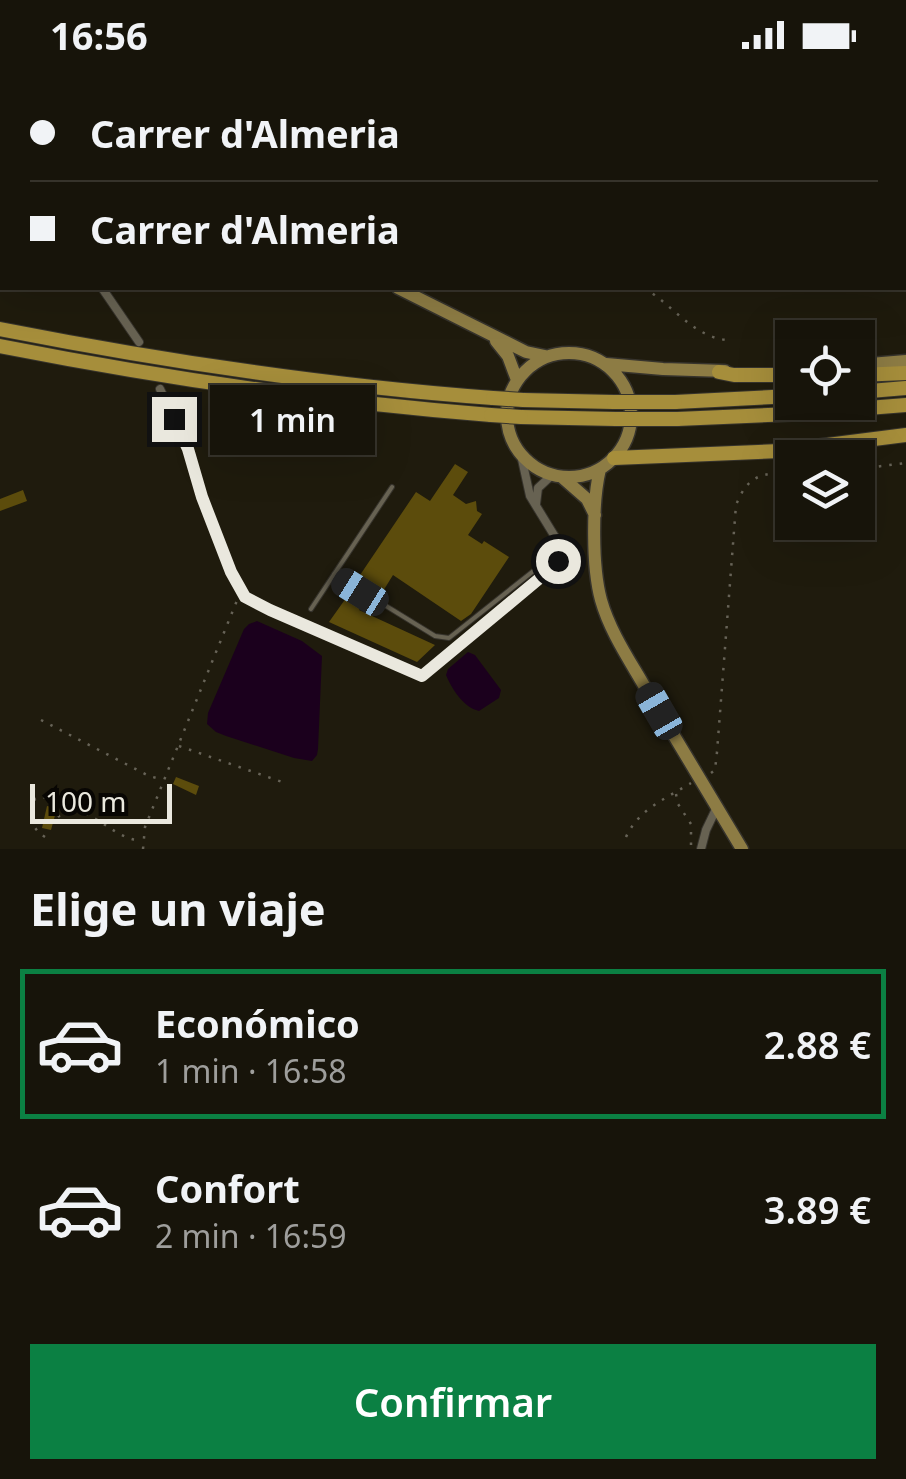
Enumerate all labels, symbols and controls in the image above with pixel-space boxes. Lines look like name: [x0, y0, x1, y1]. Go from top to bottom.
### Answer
text: 16:56: [50, 9, 148, 61]
text: Carrer d'Almeria: [90, 107, 400, 159]
text: Carrer d'Almeria: [90, 203, 400, 255]
map controls: [775, 320, 875, 540]
button: locate: [775, 320, 875, 420]
callout: 1 min: [209, 384, 374, 454]
route end: [152, 397, 197, 442]
text: 1 min: [249, 398, 336, 441]
button: layers: [775, 440, 875, 540]
route start: [536, 539, 581, 584]
car: [327, 563, 393, 621]
car: [631, 678, 687, 744]
scale bar: [30, 779, 172, 824]
text: 100 m: [45, 782, 127, 820]
text: Elige un viaje: [30, 878, 326, 939]
text: Económico: [155, 997, 360, 1049]
icon: car: [35, 999, 125, 1089]
text: 2.88 €: [764, 1018, 871, 1070]
text: 1 min · 16:58: [155, 1049, 347, 1092]
text: Confort: [155, 1162, 300, 1214]
icon: car: [35, 1164, 125, 1254]
text: 3.89 €: [764, 1183, 871, 1235]
text: 2 min · 16:59: [155, 1214, 347, 1257]
button: Confirmar: [30, 1344, 876, 1459]

